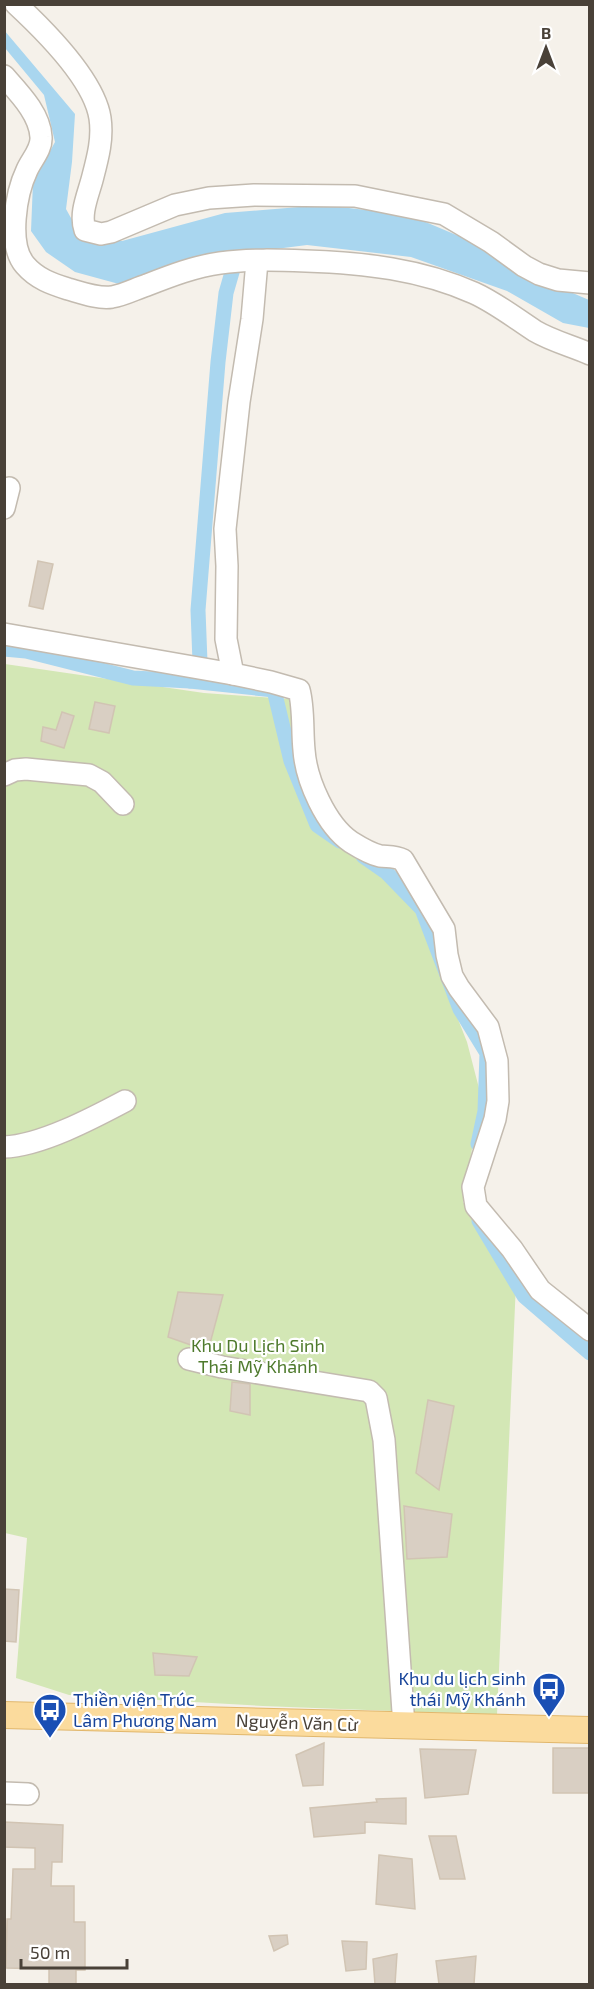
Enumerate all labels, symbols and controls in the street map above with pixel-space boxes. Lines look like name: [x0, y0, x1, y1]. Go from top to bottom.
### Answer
north arrow: [516, 18, 576, 78]
text: B: [541, 23, 551, 42]
park label: Khu Du Lịch Sinh Thái Mỹ Khánh: [191, 1334, 325, 1377]
place label: Khu du lịch sinh thái Mỹ Khánh: [398, 1667, 526, 1710]
bus stop icon: Khu du lịch sinh thái Mỹ Khánh: [531, 1671, 567, 1718]
place label: Thiền viện Trúc Lâm Phương Nam: [73, 1688, 217, 1731]
bus stop icon: Thiền viện Trúc Lâm Phương Nam: [32, 1692, 68, 1739]
street label: Nguyễn Văn Cừ: [236, 1709, 360, 1735]
scale bar: [21, 1932, 128, 1970]
text: 50 m: [30, 1941, 70, 1963]

